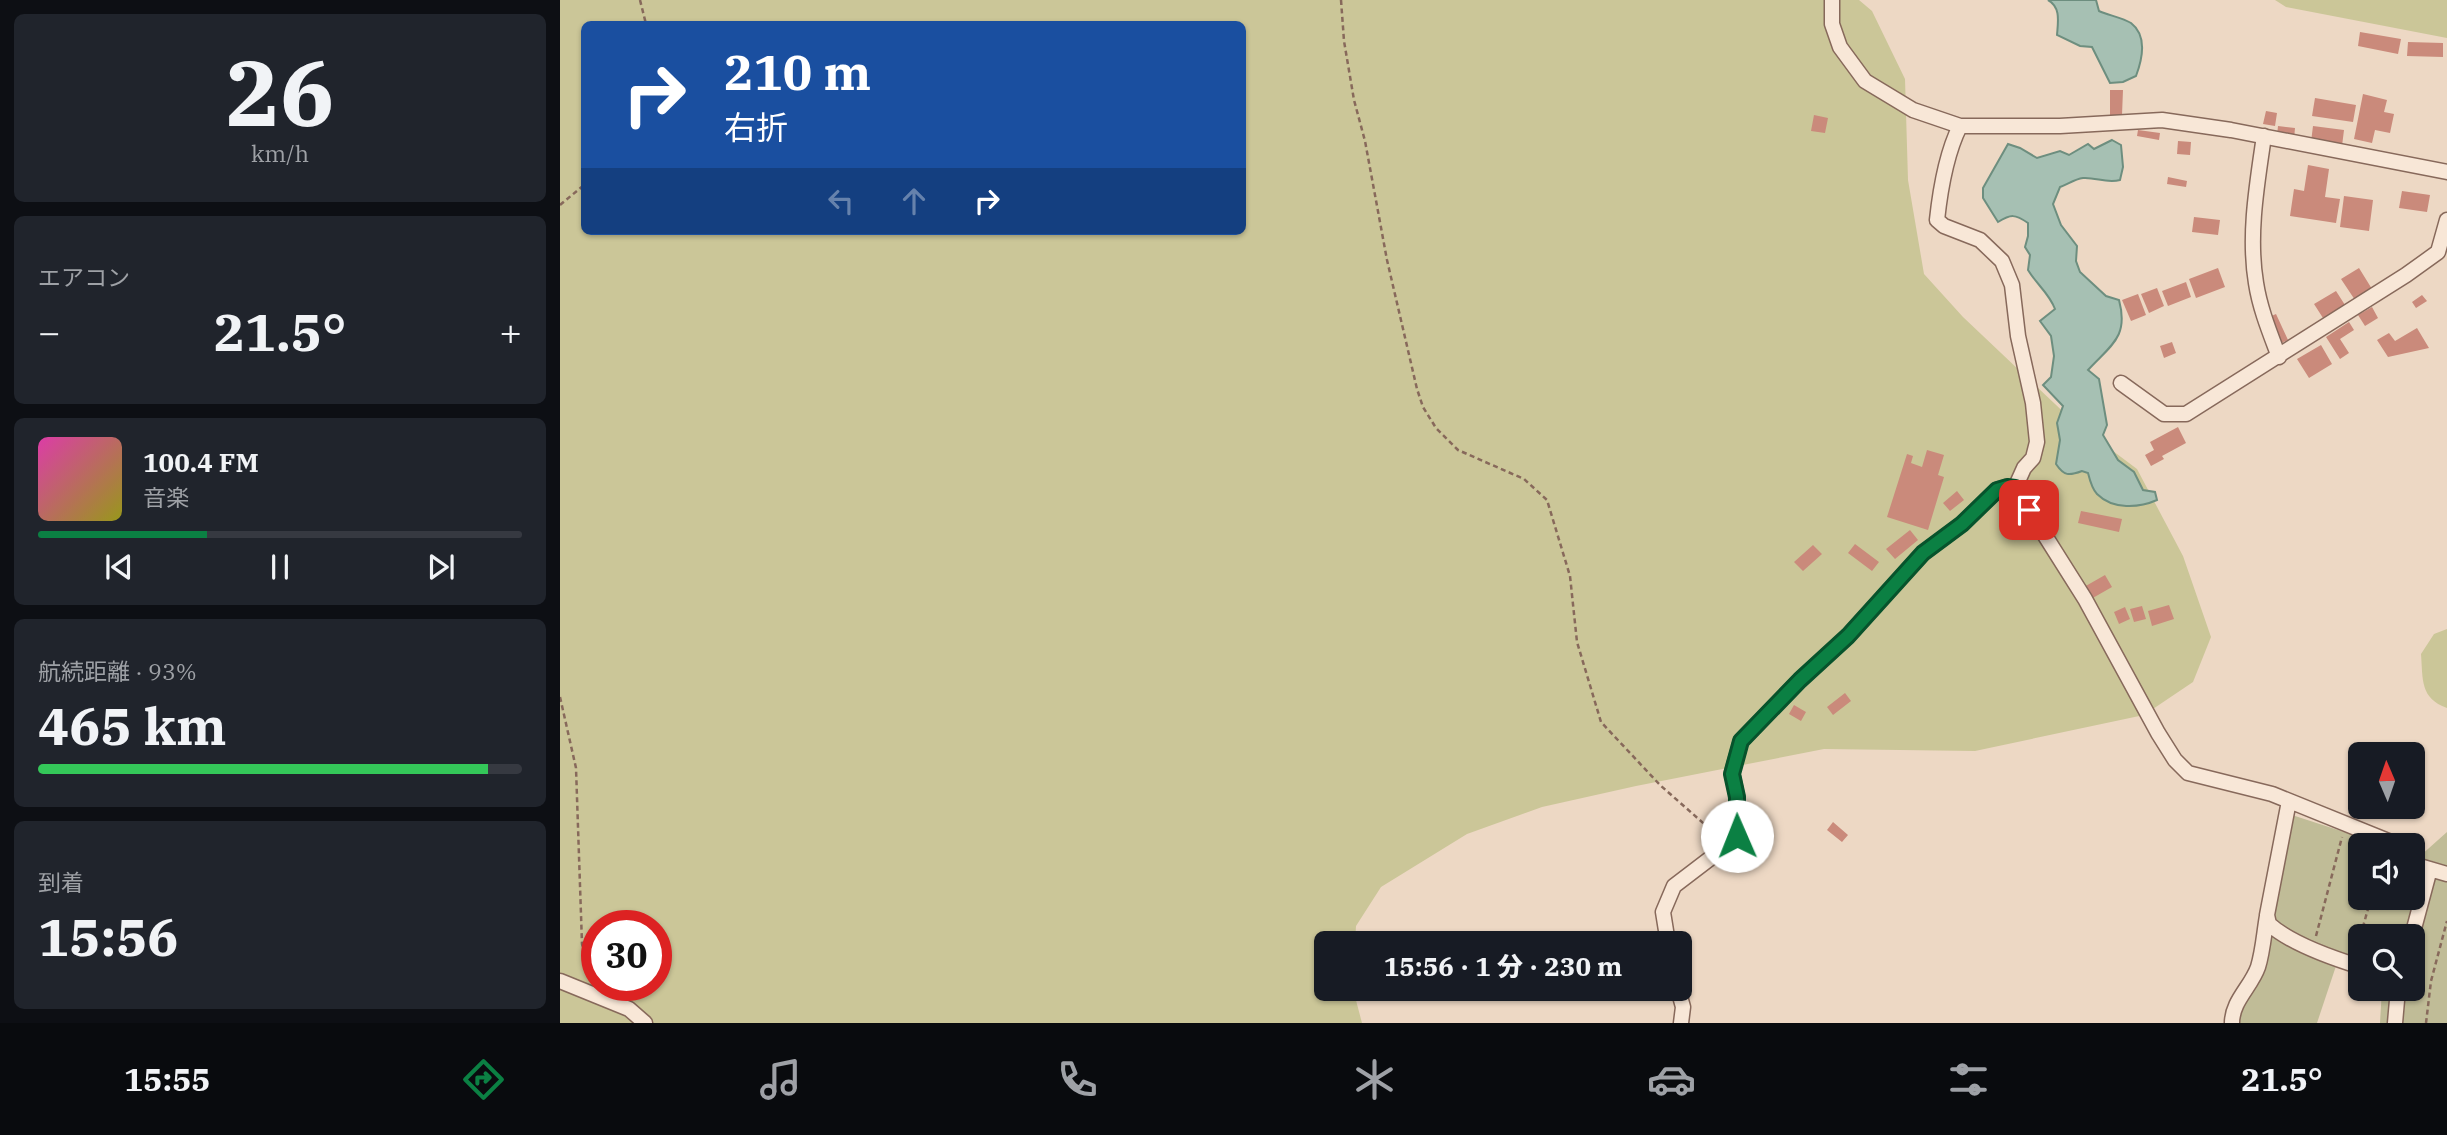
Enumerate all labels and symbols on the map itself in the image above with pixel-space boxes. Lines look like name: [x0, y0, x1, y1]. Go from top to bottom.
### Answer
pin: [1999, 480, 2059, 540]
north arrow: [2348, 742, 2426, 819]
position arrow: [1700, 799, 1774, 873]
speed limit sign: 30: [581, 910, 672, 1001]

